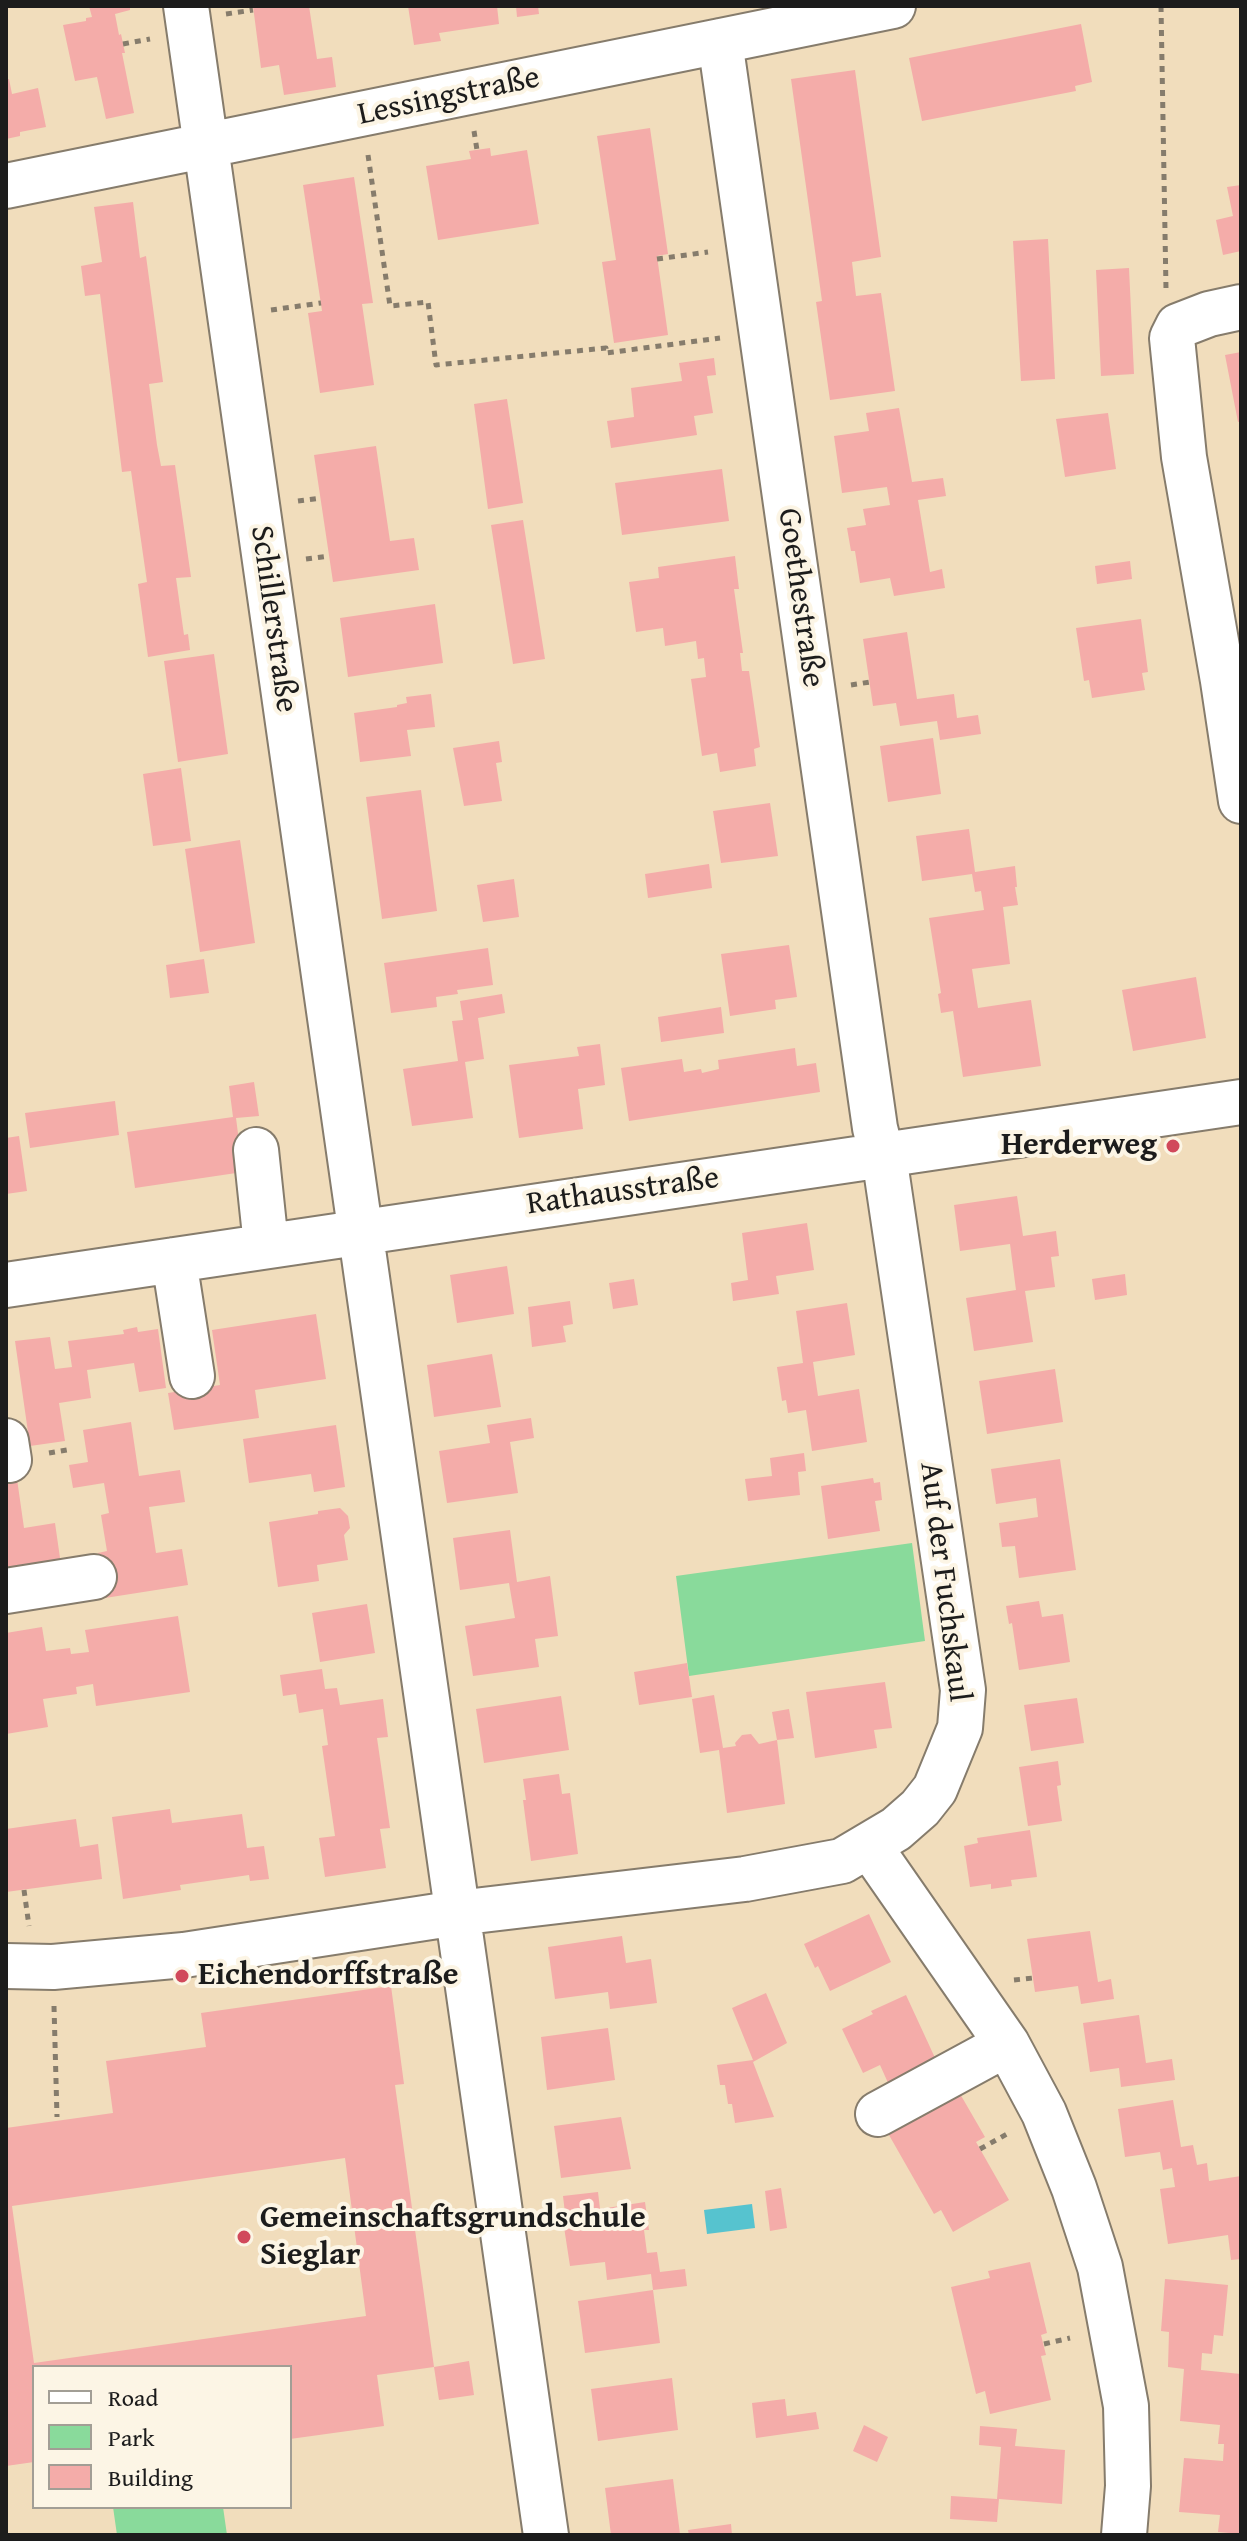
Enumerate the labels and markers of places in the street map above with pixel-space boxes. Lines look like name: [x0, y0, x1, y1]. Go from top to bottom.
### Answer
place label: Herderweg: [1001, 1127, 1157, 1165]
marker: Herderweg: [1164, 1137, 1182, 1155]
place label: Eichendorffstraße: [198, 1957, 458, 1995]
marker: Eichendorffstraße: [173, 1967, 191, 1985]
place label: Gemeinschaftsgrundschule Sieglar: [260, 2200, 646, 2275]
marker: Gemeinschaftsgrundschule Sieglar: [235, 2228, 253, 2246]

